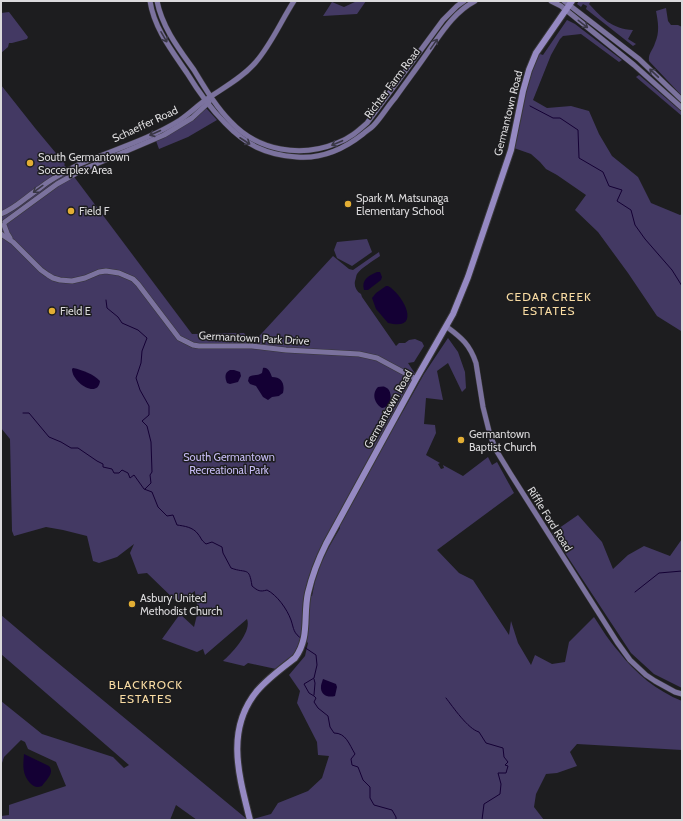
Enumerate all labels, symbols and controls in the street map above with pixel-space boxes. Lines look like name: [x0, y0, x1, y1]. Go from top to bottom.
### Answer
one-way arrow: [577, 19, 588, 28]
one-way arrow: [160, 31, 168, 43]
one-way arrow: [430, 38, 438, 49]
street label: Richter Farm Road: [361, 45, 423, 121]
street label: Germantown Road: [491, 69, 525, 157]
one-way arrow: [649, 69, 659, 78]
street label: Schaeffer Road: [110, 103, 180, 145]
one-way arrow: [150, 130, 162, 137]
one-way arrow: [240, 137, 251, 145]
one-way arrow: [331, 140, 343, 147]
place label: South Germantown Soccerplex Area: [38, 150, 130, 177]
marker: South Germantown Soccerplex Area: [25, 158, 35, 168]
one-way arrow: [33, 185, 44, 193]
place label: Spark M. Matsunaga Elementary School: [356, 191, 449, 218]
marker: Spark M. Matsunaga Elementary School: [343, 199, 353, 209]
place label: Field F: [79, 204, 110, 218]
marker: Field F: [66, 206, 76, 216]
district label: CEDAR CREEK ESTATES: [506, 289, 592, 318]
place label: Field E: [60, 304, 91, 318]
marker: Field E: [47, 306, 57, 316]
street label: Germantown Park Drive: [198, 328, 310, 348]
street label: Germantown Road: [361, 367, 415, 451]
place label: Germantown Baptist Church: [469, 427, 537, 454]
marker: Germantown Baptist Church: [456, 435, 466, 445]
park label: South Germantown Recreational Park: [183, 450, 275, 477]
street label: Riffle Ford Road: [524, 484, 576, 554]
place label: Asbury United Methodist Church: [140, 591, 222, 618]
marker: Asbury United Methodist Church: [127, 599, 137, 609]
district label: BLACKROCK ESTATES: [109, 677, 183, 706]

